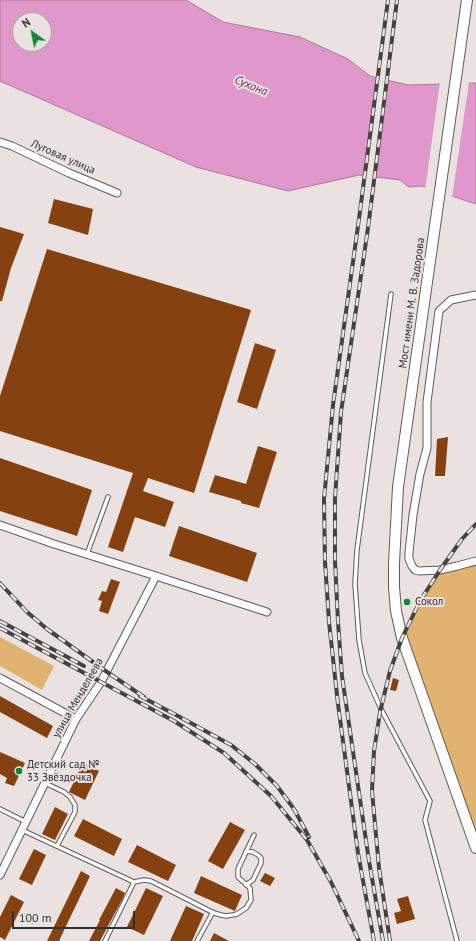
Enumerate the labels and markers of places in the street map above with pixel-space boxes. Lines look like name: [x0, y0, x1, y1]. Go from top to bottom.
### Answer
place label: Сокол: [415, 595, 443, 609]
marker: Сокол: [402, 597, 412, 607]
place label: Детский сад № 33 Звёздочка: [27, 758, 100, 784]
marker: Детский сад № 33 Звёздочка: [14, 766, 24, 776]

